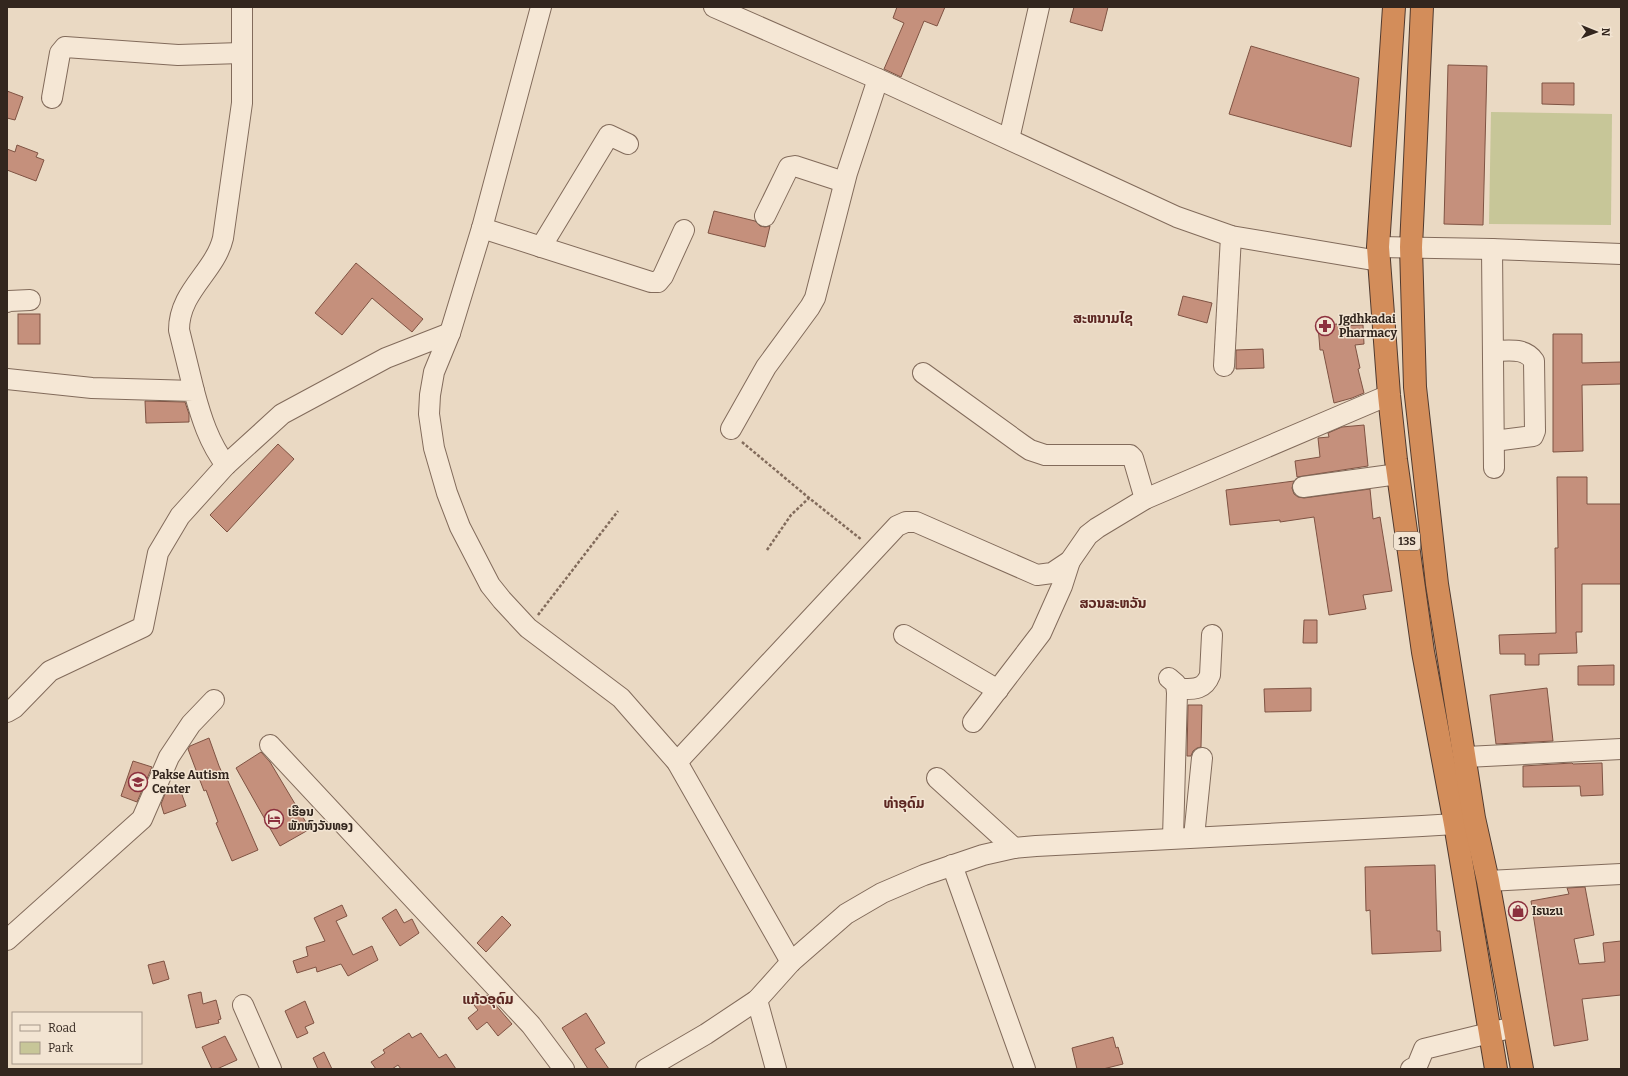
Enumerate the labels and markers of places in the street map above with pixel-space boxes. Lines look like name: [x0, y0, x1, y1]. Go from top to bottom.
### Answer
place label: Jgdhkadai Pharmacy: [1338, 312, 1397, 340]
pharmacy icon: Jgdhkadai Pharmacy: [1314, 315, 1336, 337]
place label: Pakse Autism Center: [152, 768, 230, 796]
school or university icon: Pakse Autism Center: [127, 771, 149, 793]
place label: ເຮືອນ ພັກຫົງວັນທອງ: [288, 805, 353, 833]
hotel icon: ເຮືອນ ພັກຫົງວັນທອງ: [263, 808, 285, 830]
shop icon: Isuzu: [1507, 900, 1529, 922]
place label: Isuzu: [1532, 904, 1564, 918]

